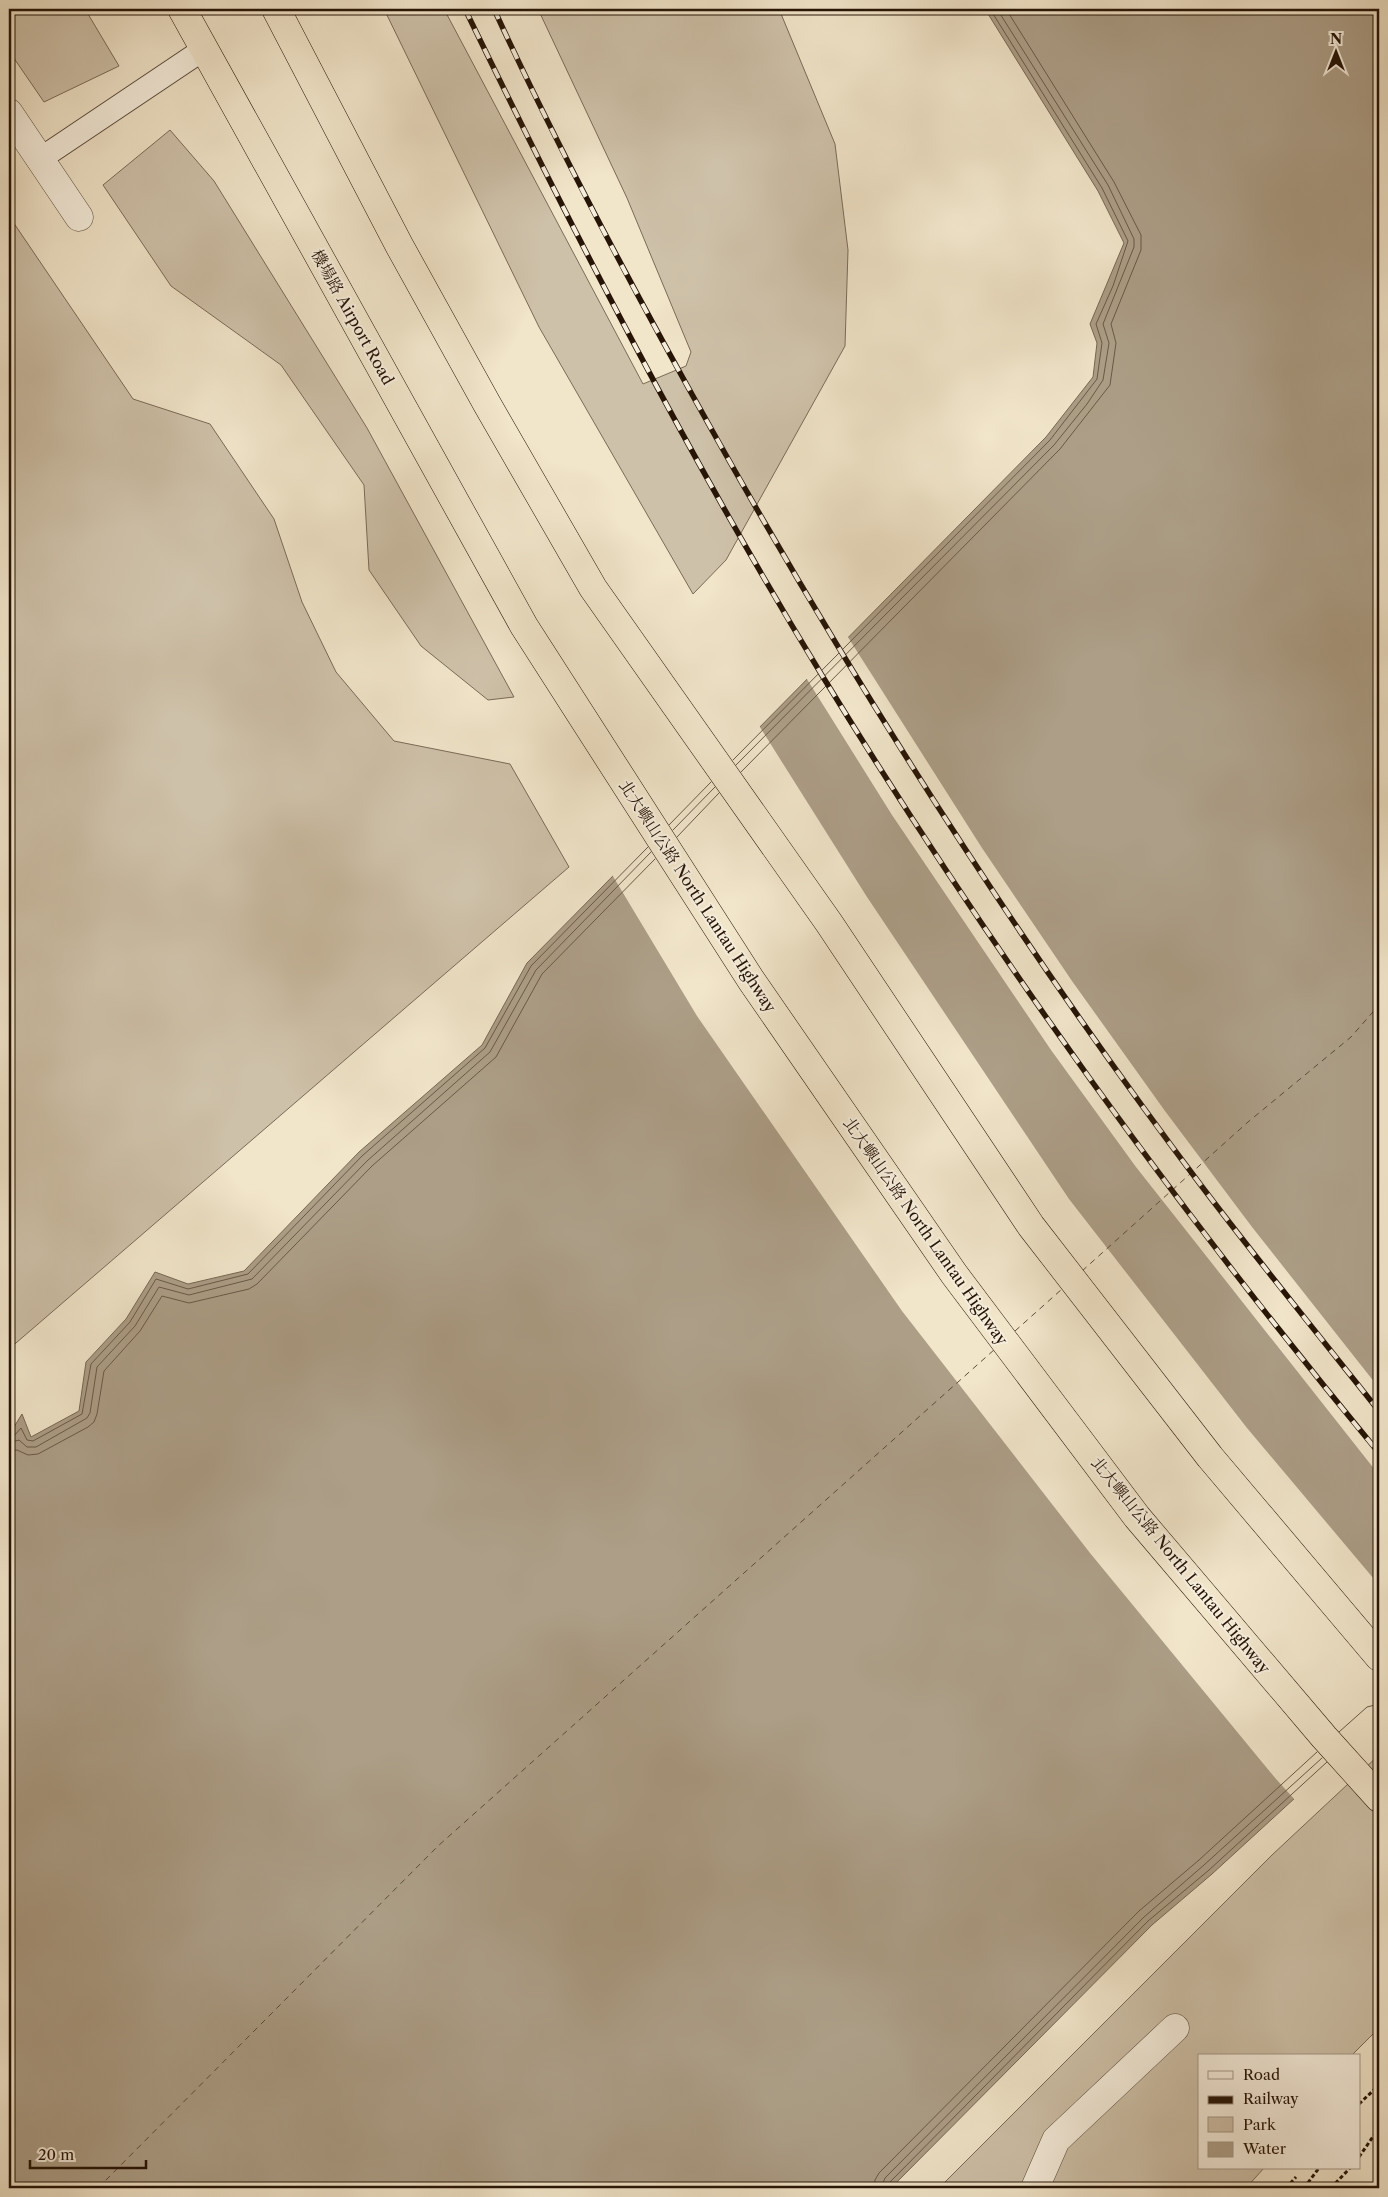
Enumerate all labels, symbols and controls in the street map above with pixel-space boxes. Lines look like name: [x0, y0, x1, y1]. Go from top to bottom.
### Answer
north arrow: [1310, 28, 1360, 78]
text: N: [1330, 30, 1342, 48]
street label: 機場路 Airport Road: [307, 246, 399, 388]
street label: 北大嶼山公路 North Lantau Highway: [615, 776, 781, 1017]
street label: 北大嶼山公路 North Lantau Highway: [840, 1113, 1013, 1349]
street label: 北大嶼山公路 North Lantau Highway: [1087, 1453, 1275, 1678]
legend: [1198, 2054, 1360, 2170]
text: Road: [1243, 2065, 1280, 2084]
text: Railway: [1243, 2089, 1299, 2108]
text: Park: [1243, 2115, 1277, 2134]
scale bar: [30, 2137, 146, 2169]
text: Water: [1242, 2139, 1287, 2158]
text: 20 m: [38, 2145, 74, 2164]

